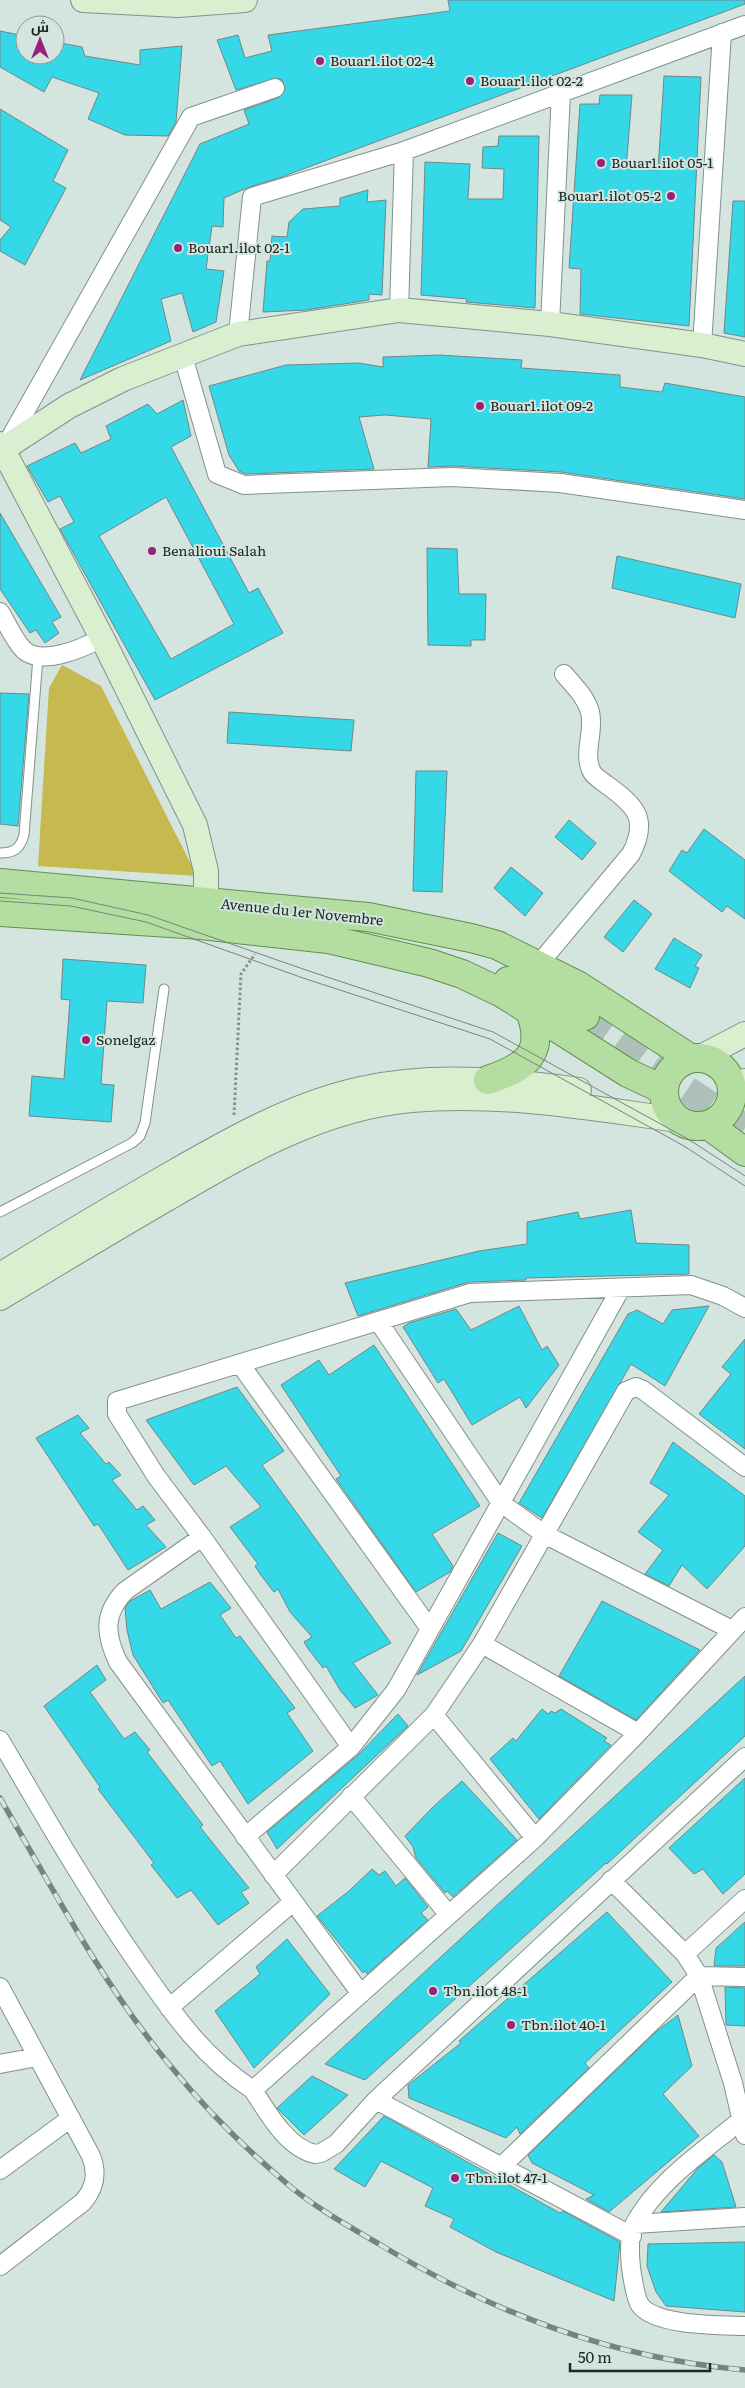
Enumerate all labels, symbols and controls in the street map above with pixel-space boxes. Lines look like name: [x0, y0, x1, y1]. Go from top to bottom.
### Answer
north arrow: [15, 15, 65, 65]
text: ش: [31, 16, 49, 36]
place label: Bouar1.ilot 02-4: [330, 50, 434, 70]
marker: Bouar1.ilot 02-4: [314, 55, 326, 67]
place label: Bouar1.ilot 02-2: [480, 70, 583, 90]
marker: Bouar1.ilot 02-2: [464, 75, 476, 87]
place label: Bouar1.ilot 05-1: [611, 152, 713, 172]
marker: Bouar1.ilot 05-1: [595, 157, 607, 169]
place label: Bouar1.ilot 05-2: [558, 185, 661, 205]
marker: Bouar1.ilot 05-2: [665, 190, 677, 202]
place label: Bouar1.ilot 02-1: [188, 237, 290, 257]
marker: Bouar1.ilot 02-1: [172, 242, 184, 254]
place label: Bouar1.ilot 09-2: [490, 395, 593, 415]
marker: Bouar1.ilot 09-2: [474, 400, 486, 412]
place label: Benalioui Salah: [162, 540, 266, 560]
marker: Benalioui Salah: [146, 545, 158, 557]
street label: Avenue du 1er Novembre: [220, 893, 384, 929]
place label: Sonelgaz: [96, 1029, 156, 1049]
marker: Sonelgaz: [80, 1034, 92, 1046]
place label: Tbn.ilot 48-1: [443, 1980, 528, 2000]
marker: Tbn.ilot 48-1: [427, 1985, 439, 1997]
place label: Tbn.ilot 40-1: [521, 2014, 606, 2034]
marker: Tbn.ilot 40-1: [505, 2019, 517, 2031]
place label: Tbn.ilot 47-1: [465, 2167, 548, 2187]
marker: Tbn.ilot 47-1: [449, 2172, 461, 2184]
scale bar: [570, 2340, 710, 2372]
text: 50 m: [578, 2345, 612, 2368]

